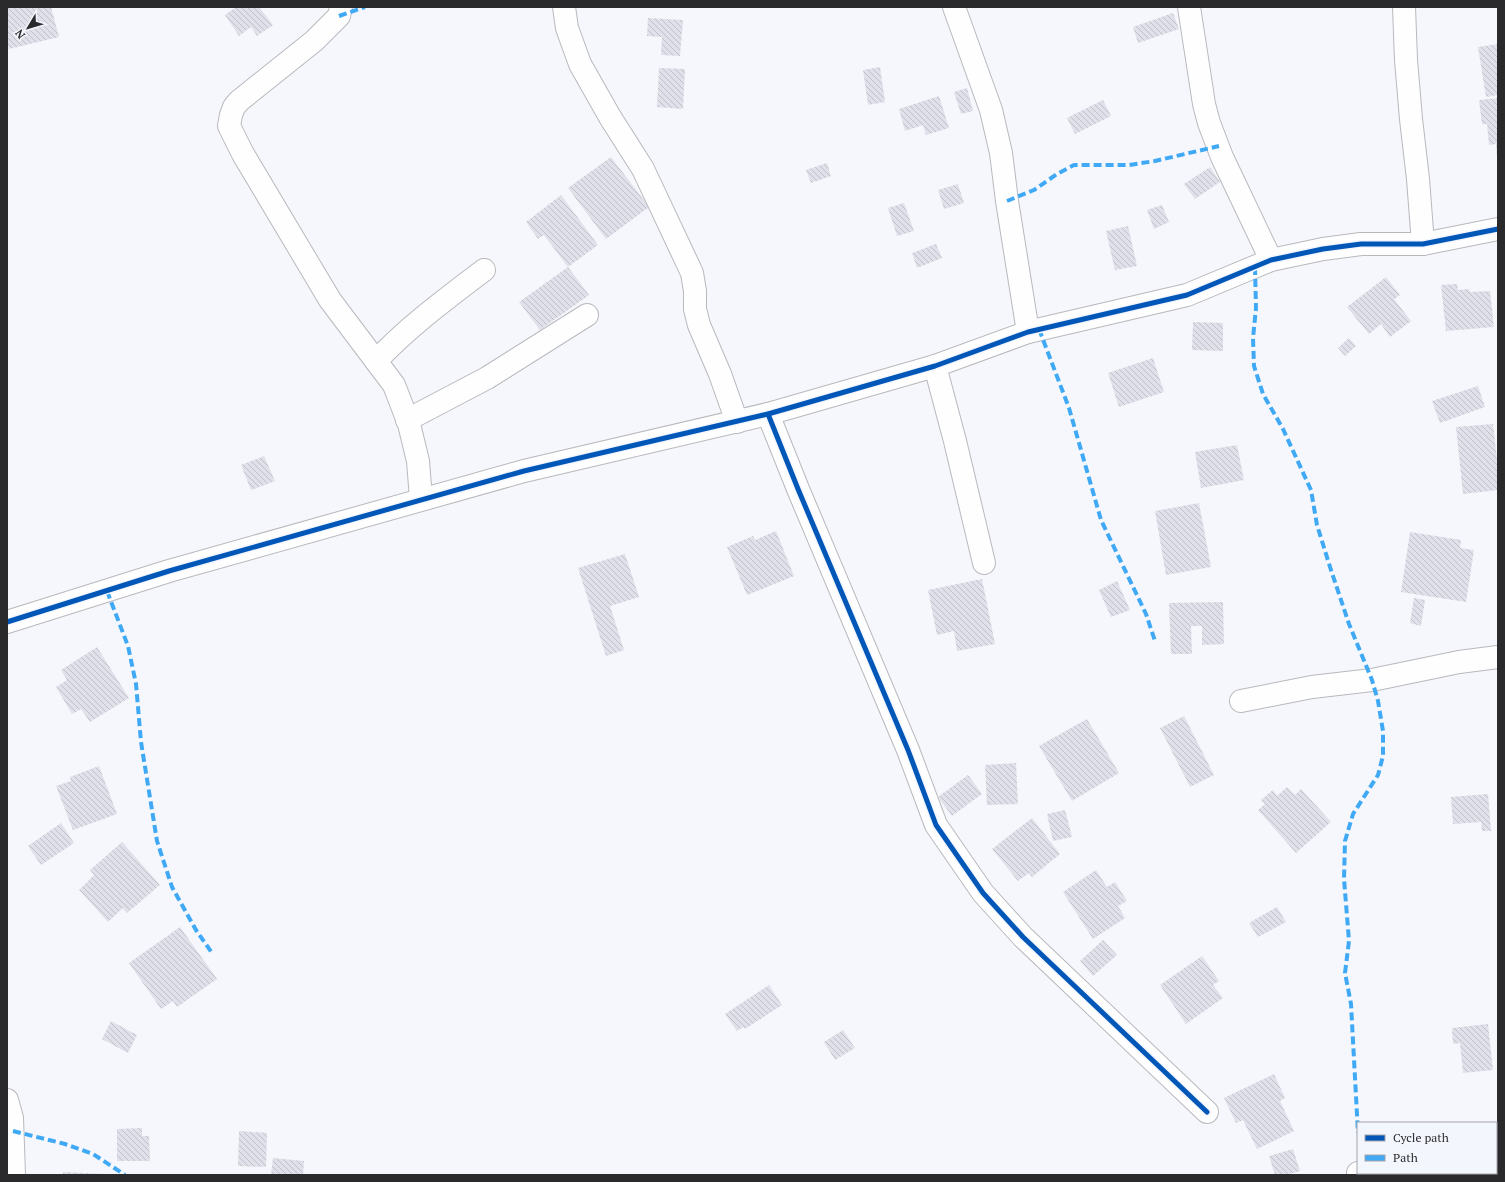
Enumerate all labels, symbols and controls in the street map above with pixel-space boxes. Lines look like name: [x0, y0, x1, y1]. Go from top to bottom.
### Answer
north arrow: [8, 8, 48, 48]
text: N: [12, 26, 28, 42]
legend: [1357, 1122, 1497, 1174]
text: Cycle path: [1393, 1130, 1449, 1145]
text: Path: [1393, 1150, 1418, 1165]

